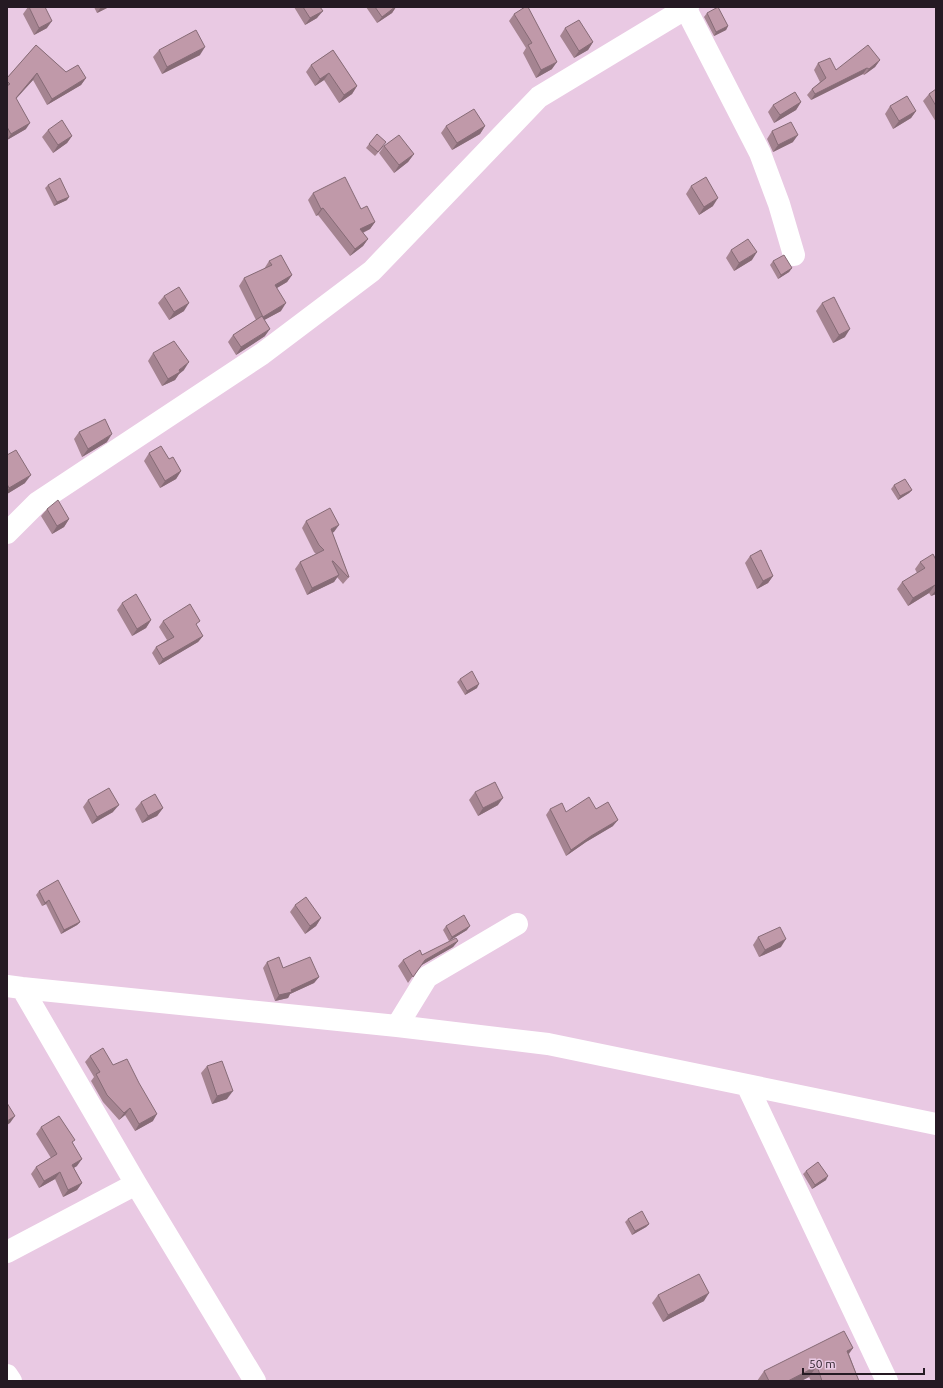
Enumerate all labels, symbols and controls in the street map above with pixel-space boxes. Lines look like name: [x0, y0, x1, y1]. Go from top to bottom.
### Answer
scale bar: [803, 1350, 924, 1376]
text: 50 m: [809, 1357, 836, 1370]

